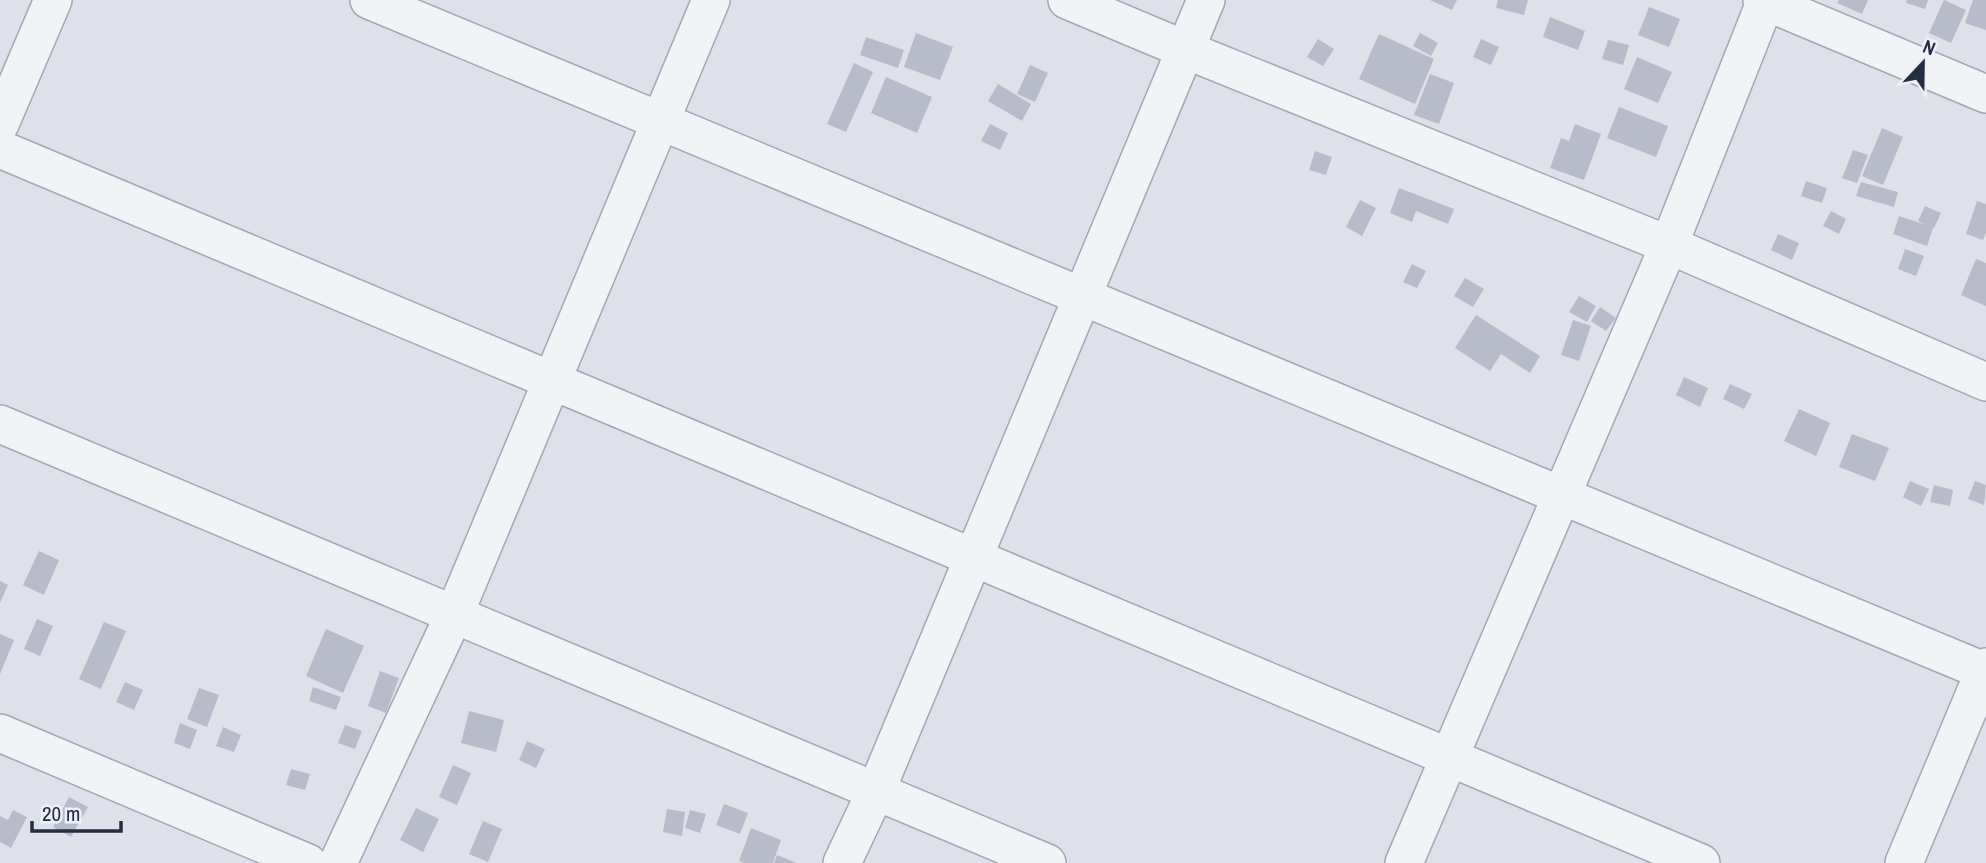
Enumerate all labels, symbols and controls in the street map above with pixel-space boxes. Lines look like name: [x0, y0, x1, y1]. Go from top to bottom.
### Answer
north arrow: [1888, 28, 1958, 98]
text: N: [1919, 33, 1939, 61]
scale bar: [32, 790, 121, 834]
text: 20 m: [42, 799, 80, 828]

